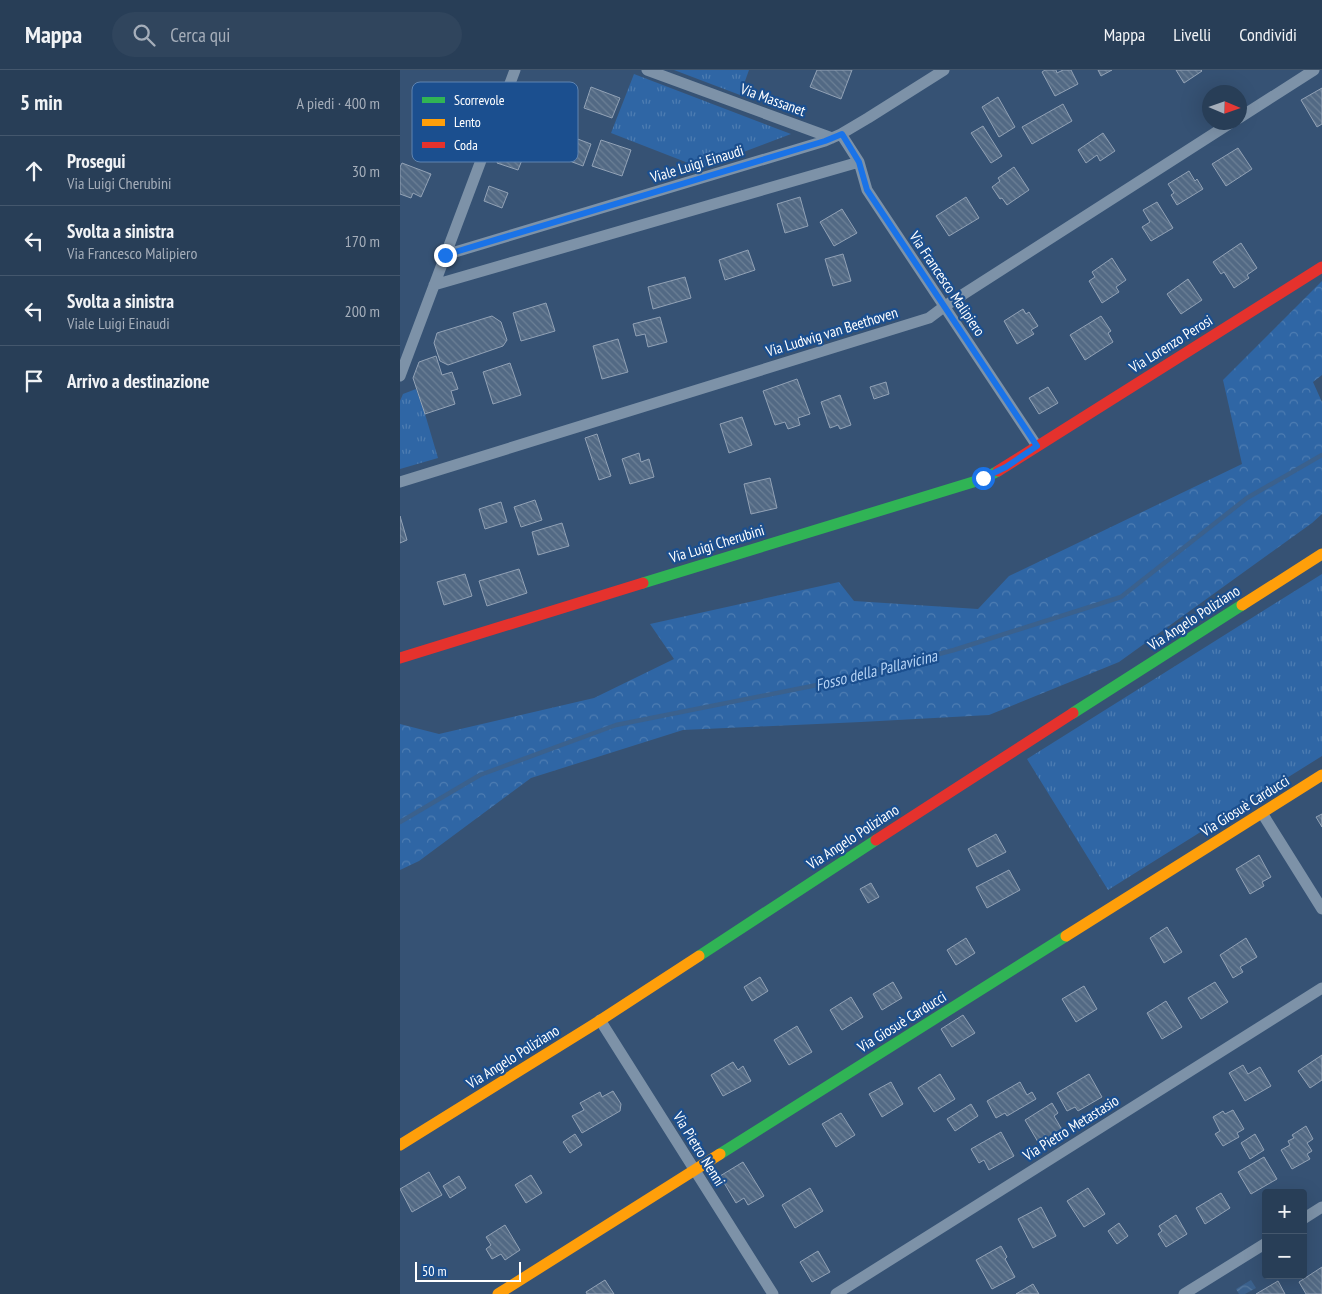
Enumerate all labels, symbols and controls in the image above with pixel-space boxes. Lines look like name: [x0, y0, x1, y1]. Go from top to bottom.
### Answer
search box: [112, 12, 462, 57]
text: Mappa: [25, 19, 82, 50]
icon: search: [130, 21, 158, 49]
text: Cerca qui: [170, 23, 230, 47]
text: Mappa: [1104, 23, 1145, 46]
text: Livelli: [1173, 23, 1211, 46]
text: Condividi: [1239, 23, 1297, 46]
street label: Via Massanet: [737, 79, 808, 120]
legend: [412, 82, 578, 162]
north arrow: [1202, 85, 1247, 130]
text: 5 min: [20, 89, 62, 116]
text: Scorrevole: [454, 91, 505, 109]
text: A piedi · 400 m: [297, 93, 380, 113]
text: Lento: [454, 113, 481, 131]
text: Coda: [454, 136, 478, 154]
street label: Viale Luigi Einaudi: [647, 140, 746, 187]
text: Prosegui: [67, 149, 126, 173]
icon: ahead: [20, 157, 48, 185]
text: 30 m: [352, 161, 380, 181]
text: Via Luigi Cherubini: [67, 173, 172, 193]
text: Svolta a sinistra: [67, 219, 174, 243]
icon: left: [20, 227, 48, 255]
street label: Via Francesco Malipiero: [905, 227, 989, 340]
text: 170 m: [345, 231, 380, 251]
text: Via Francesco Malipiero: [67, 243, 197, 263]
route end: [434, 244, 457, 267]
text: Svolta a sinistra: [67, 289, 174, 313]
icon: left: [20, 297, 48, 325]
text: 200 m: [345, 301, 380, 321]
street label: Via Ludwig van Beethoven: [763, 302, 900, 361]
street label: Via Lorenzo Perosi: [1125, 310, 1216, 377]
text: Viale Luigi Einaudi: [67, 313, 170, 333]
icon: arrive: [20, 367, 48, 395]
text: Arrivo a destinazione: [67, 369, 210, 393]
route start: [972, 467, 995, 490]
street label: Via Luigi Cherubini: [666, 520, 766, 567]
street label: Via Angelo Poliziano: [1143, 581, 1243, 655]
water label: Fosso della Pallavicina: [813, 645, 940, 695]
street label: Via Giosuè Carducci: [1196, 771, 1293, 841]
street label: Via Angelo Poliziano: [802, 800, 902, 874]
street label: Via Giosuè Carducci: [853, 987, 950, 1057]
street label: Via Angelo Poliziano: [462, 1020, 563, 1093]
street label: Via Pietro Metastasio: [1018, 1091, 1122, 1165]
street label: Via Pietro Nenni: [669, 1107, 730, 1189]
map controls: [1262, 1189, 1307, 1279]
button: +: [1262, 1189, 1307, 1234]
button: −: [1262, 1234, 1307, 1279]
scale bar: [415, 1259, 521, 1282]
text: 50 m: [422, 1262, 447, 1280]

